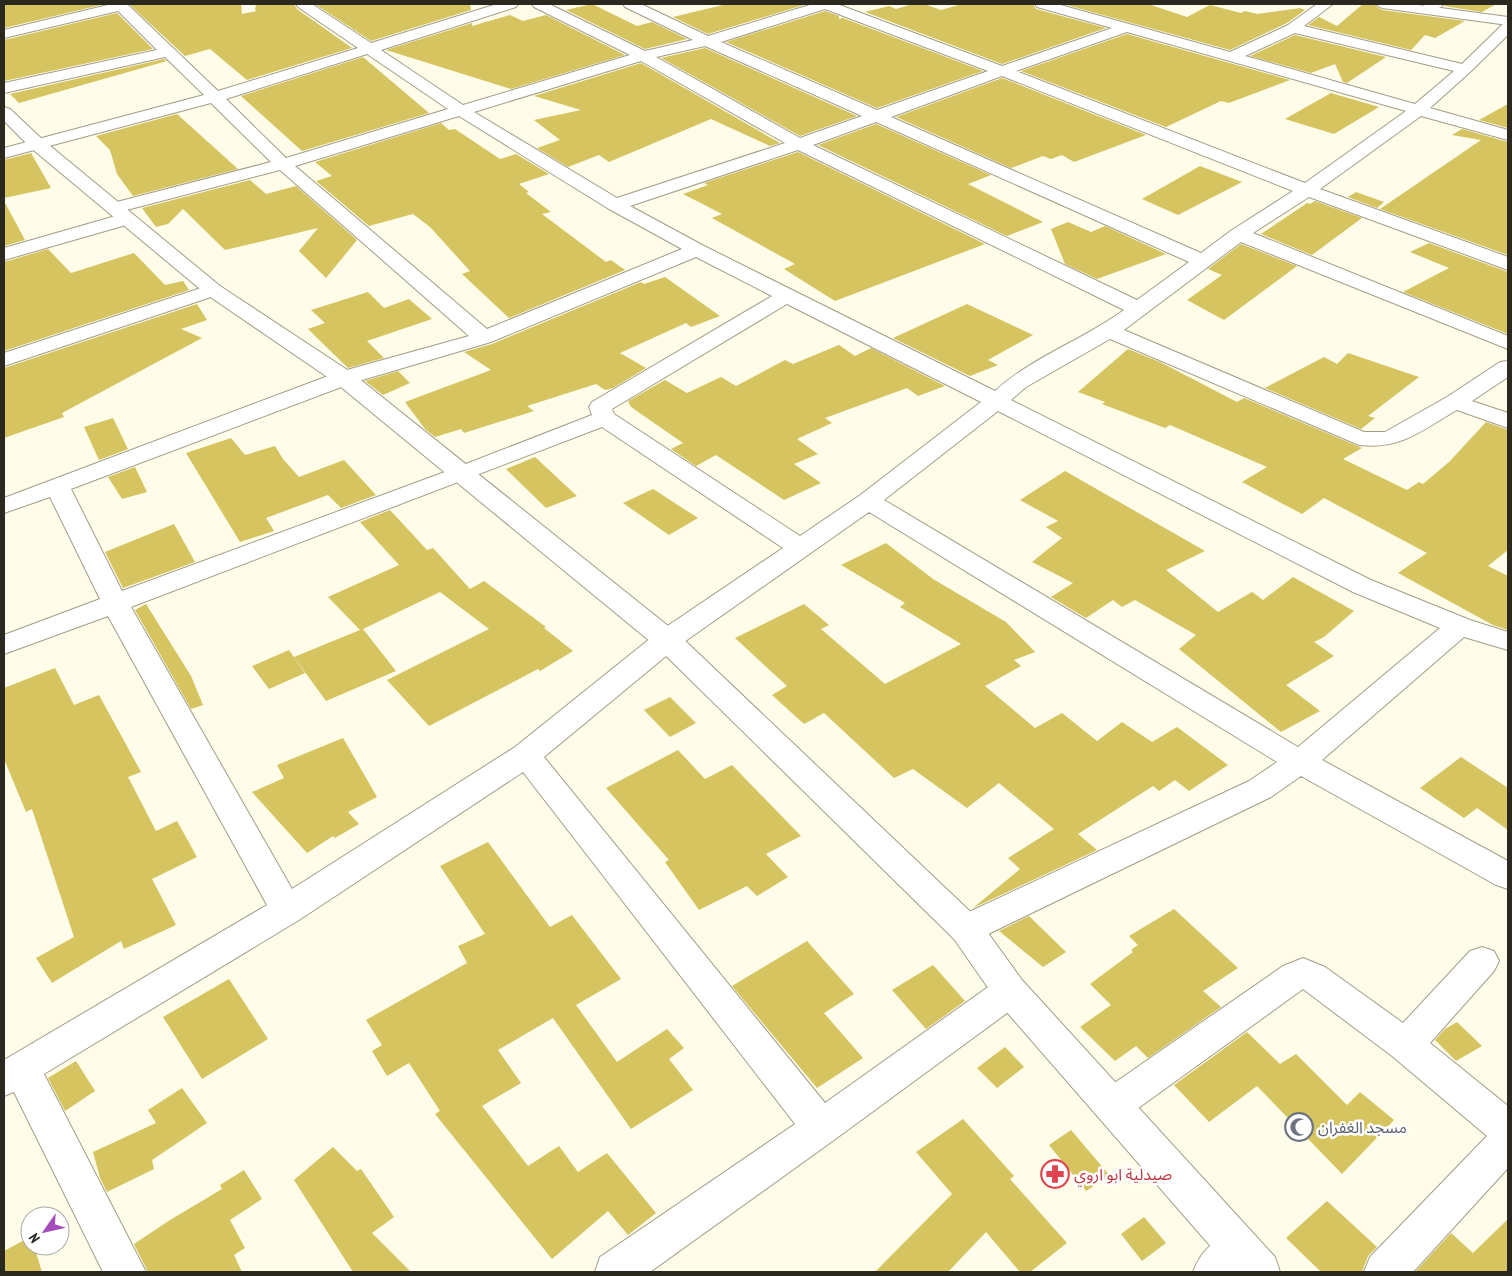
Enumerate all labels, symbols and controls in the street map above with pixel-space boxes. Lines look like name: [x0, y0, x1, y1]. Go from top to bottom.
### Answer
mosque icon: مسجد الغفران: [1284, 1112, 1314, 1142]
place label: مسجد الغفران: [1318, 1117, 1407, 1137]
pharmacy icon: صيدلية ابو اروي: [1040, 1159, 1070, 1189]
place label: صيدلية ابو اروي: [1074, 1164, 1172, 1187]
north arrow: [20, 1206, 70, 1256]
text: N: [25, 1230, 44, 1246]

